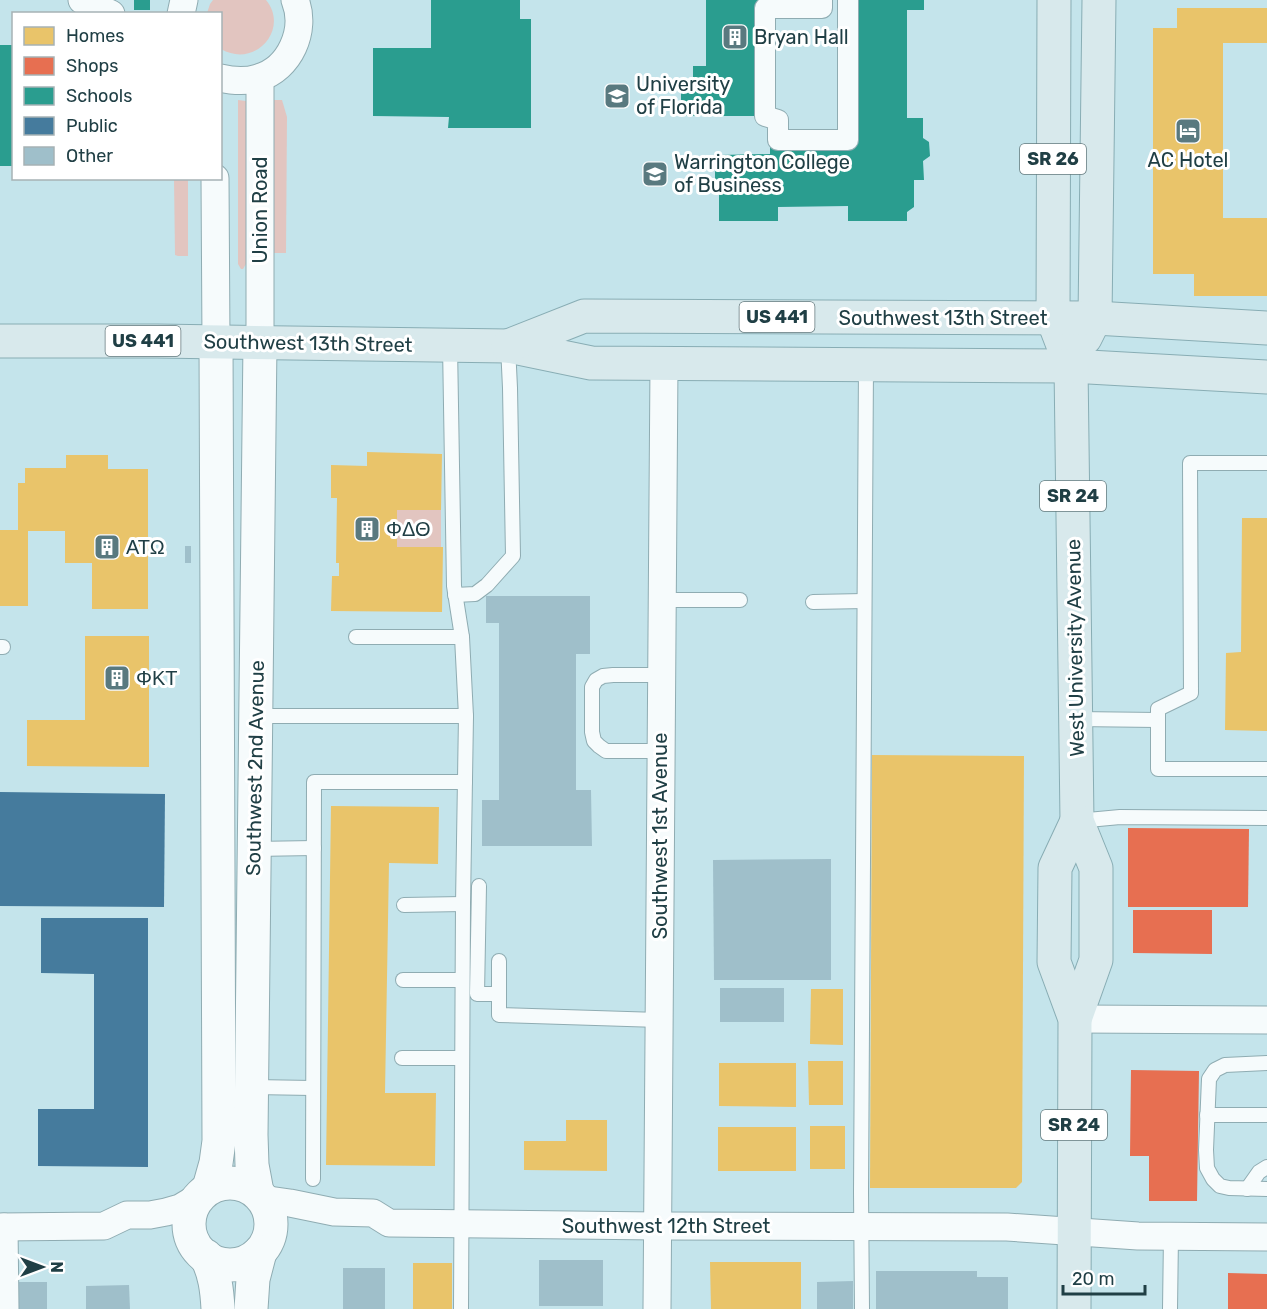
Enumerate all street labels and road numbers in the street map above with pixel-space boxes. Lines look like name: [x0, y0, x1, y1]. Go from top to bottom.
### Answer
road number: SR 26: [1020, 144, 1086, 174]
street label: Union Road: [248, 157, 272, 263]
road number: US 441: [740, 302, 814, 332]
street label: Southwest 13th Street: [839, 306, 1048, 330]
road number: US 441: [106, 326, 180, 356]
street label: Southwest 13th Street: [203, 329, 413, 357]
road number: SR 24: [1040, 481, 1106, 511]
street label: West University Avenue: [1061, 539, 1089, 757]
street label: Southwest 2nd Avenue: [241, 660, 269, 876]
street label: Southwest 1st Avenue: [648, 733, 672, 939]
road number: SR 24: [1041, 1110, 1107, 1140]
street label: Southwest 12th Street: [562, 1214, 771, 1238]

